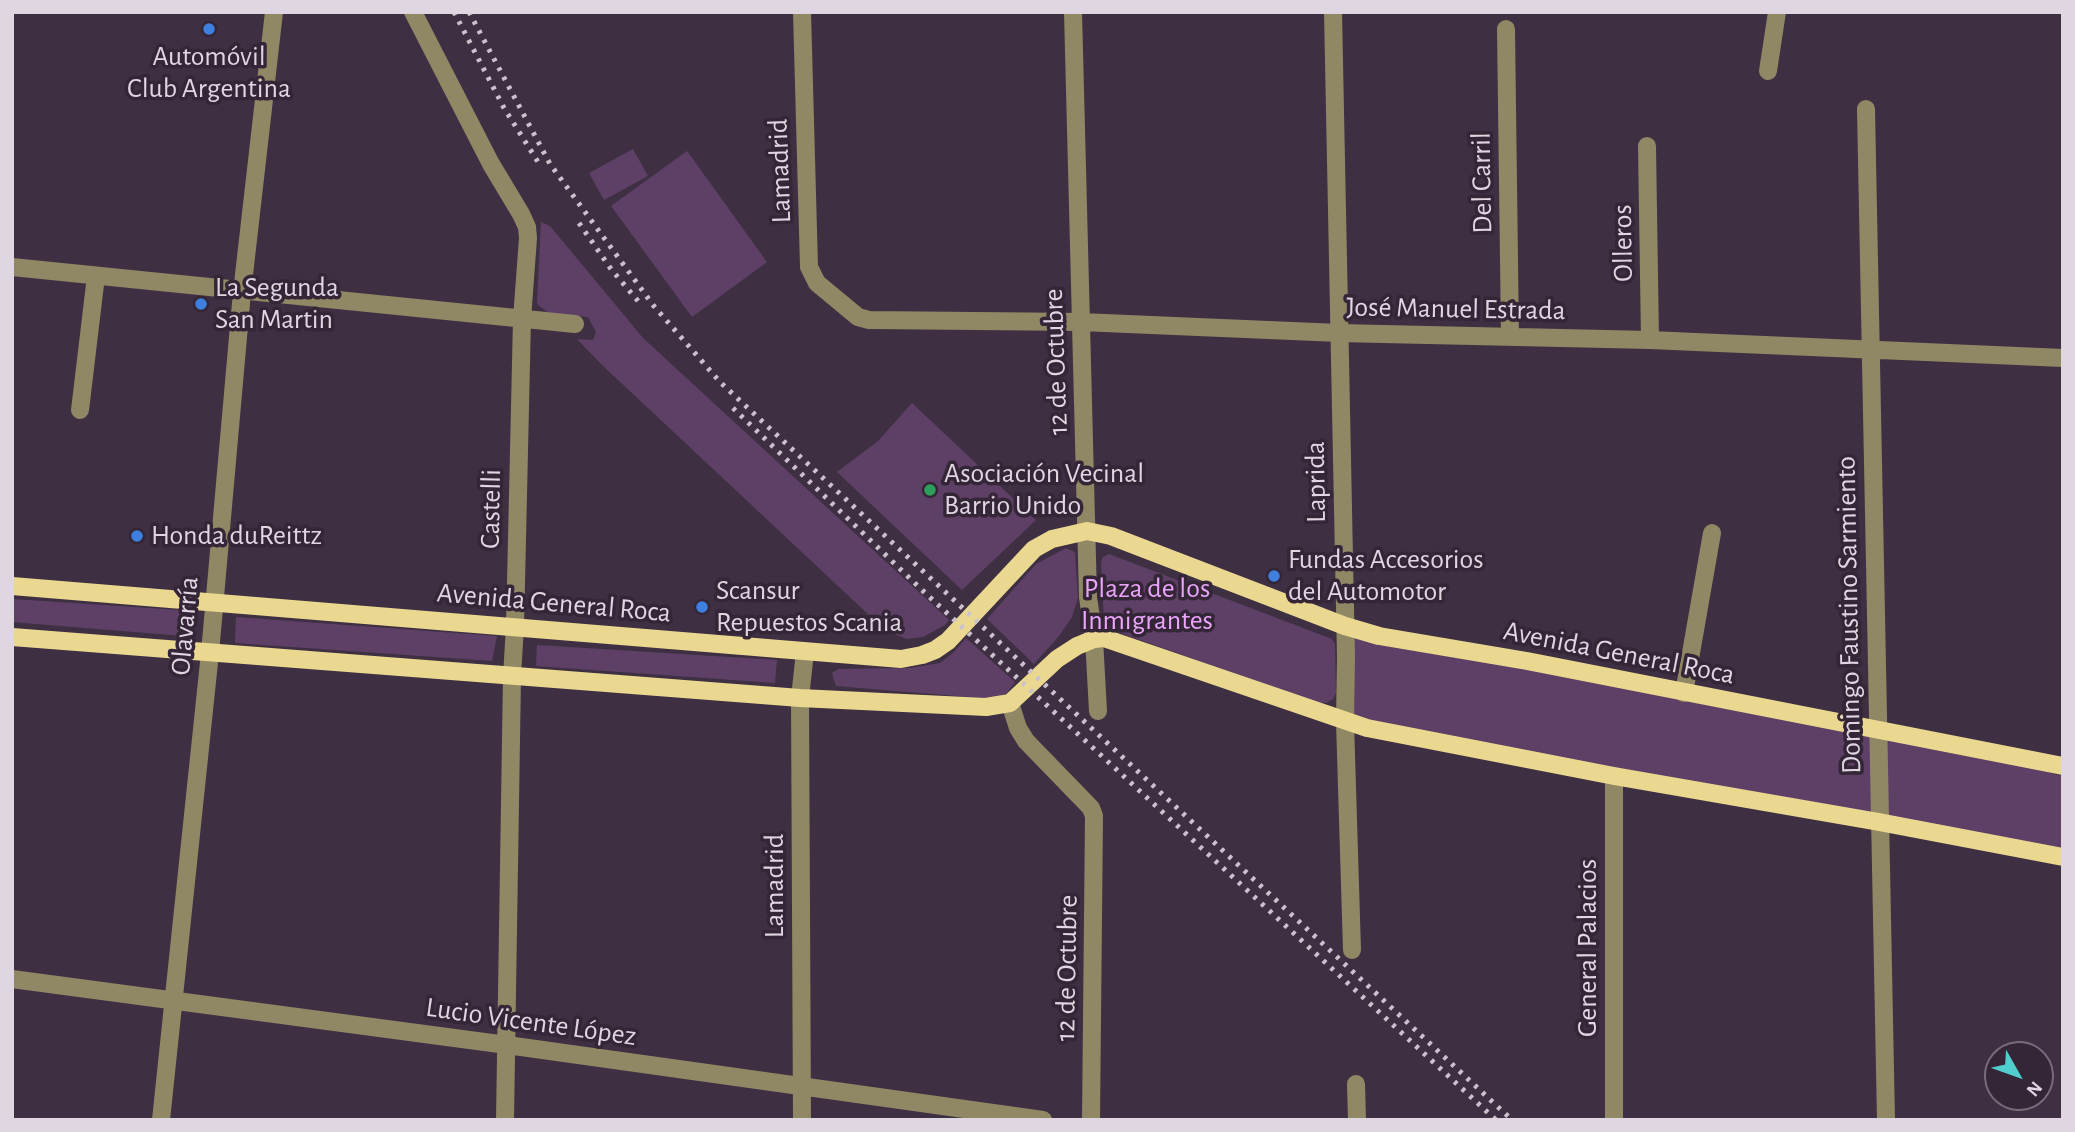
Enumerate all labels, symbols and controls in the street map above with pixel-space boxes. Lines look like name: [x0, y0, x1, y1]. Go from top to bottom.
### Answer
marker: Automóvil Club Argentina: [201, 21, 217, 37]
place label: Automóvil Club Argentina: [127, 40, 291, 106]
street label: Lamadrid: [761, 118, 799, 224]
street label: Del Carril: [1464, 132, 1500, 234]
street label: Olleros: [1606, 204, 1640, 282]
place label: La Segunda San Martin: [215, 271, 339, 337]
street label: 12 de Octubre: [1037, 288, 1075, 436]
street label: José Manuel Estrada: [1346, 290, 1566, 328]
marker: La Segunda San Martin: [193, 296, 209, 312]
street label: Laprida: [1298, 441, 1334, 523]
street label: Domingo Faustino Sarmiento: [1829, 456, 1869, 774]
place label: Asociación Vecinal Barrio Unido: [944, 457, 1144, 523]
street label: Castelli: [474, 469, 508, 549]
marker: Asociación Vecinal Barrio Unido: [922, 482, 938, 498]
place label: Honda duReittz: [151, 519, 322, 553]
marker: Honda duReittz: [129, 528, 145, 544]
place label: Fundas Accesorios del Automotor: [1288, 543, 1484, 609]
marker: Fundas Accesorios del Automotor: [1266, 568, 1282, 584]
park label: Plaza de los Inmigrantes: [1081, 572, 1213, 638]
place label: Scansur Repuestos Scania: [716, 574, 902, 640]
street label: Olavarría: [164, 575, 206, 677]
street label: Avenida General Roca: [436, 576, 672, 630]
marker: Scansur Repuestos Scania: [694, 599, 710, 615]
street label: Avenida General Roca: [1501, 614, 1737, 692]
street label: Lamadrid: [758, 834, 792, 938]
street label: General Palacios: [1571, 859, 1605, 1037]
street label: 12 de Octubre: [1049, 894, 1085, 1042]
street label: Lucio Vicente López: [424, 991, 638, 1053]
north arrow: [1984, 1041, 2054, 1111]
text: N: [2022, 1077, 2045, 1100]

